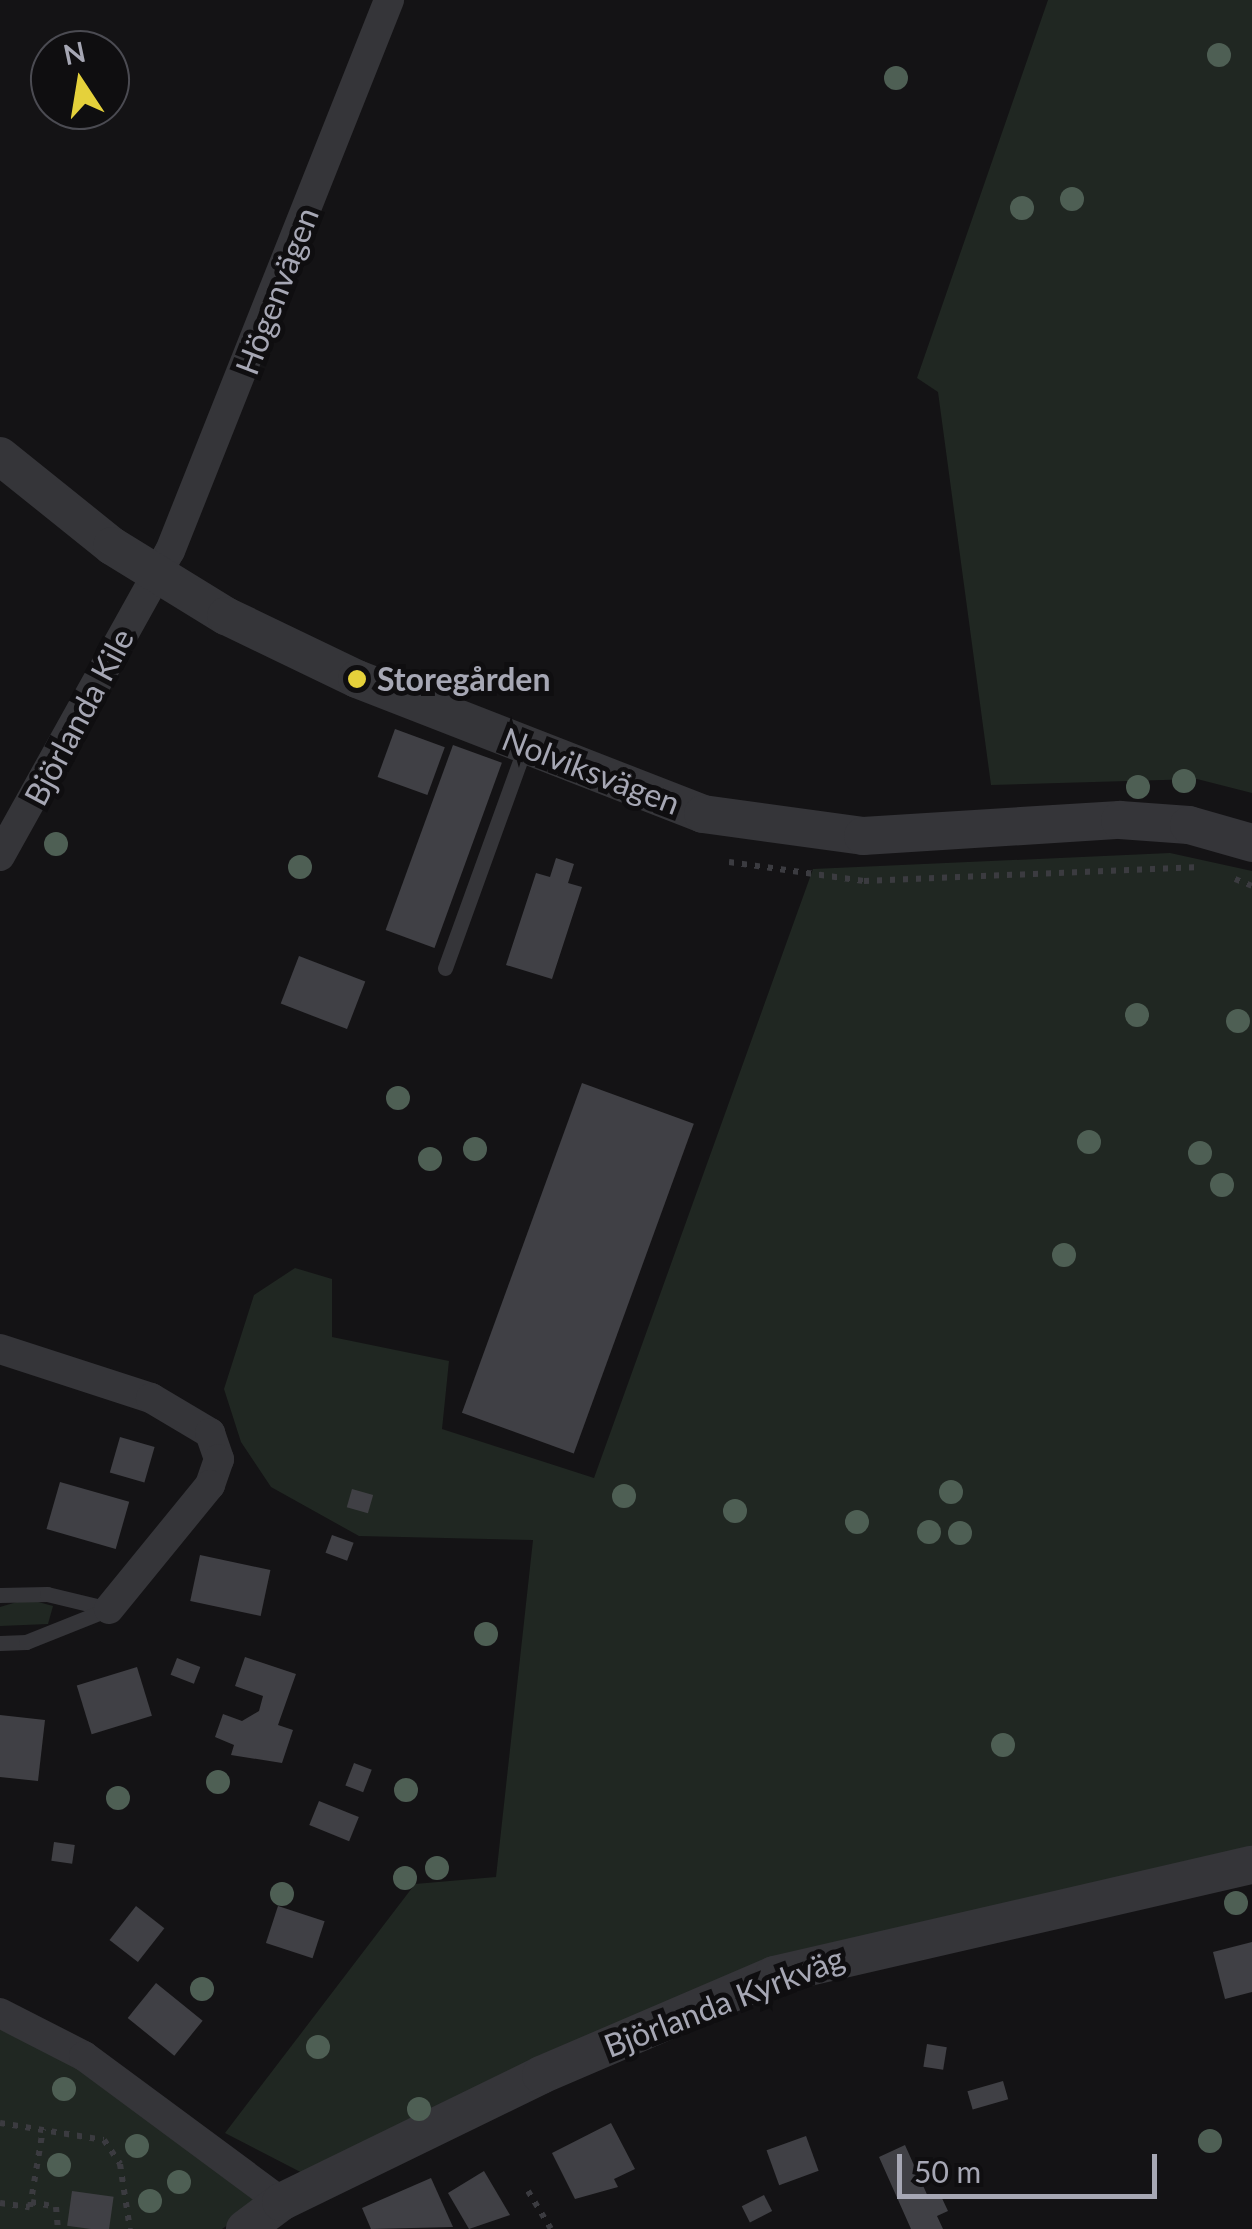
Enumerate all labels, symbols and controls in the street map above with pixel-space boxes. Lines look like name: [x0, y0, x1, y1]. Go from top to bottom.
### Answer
north arrow: [30, 30, 130, 130]
text: N: [60, 34, 88, 71]
street label: Högenvägen: [228, 202, 326, 380]
street label: Björlanda Kile: [16, 622, 142, 812]
place label: Storegården: [377, 660, 551, 698]
marker: Storegården: [346, 668, 368, 690]
street label: Nolviksvägen: [497, 720, 685, 822]
street label: Björlanda Kyrkväg: [599, 1939, 849, 2065]
scale bar: [902, 2134, 1162, 2196]
text: 50 m: [914, 2153, 981, 2189]

